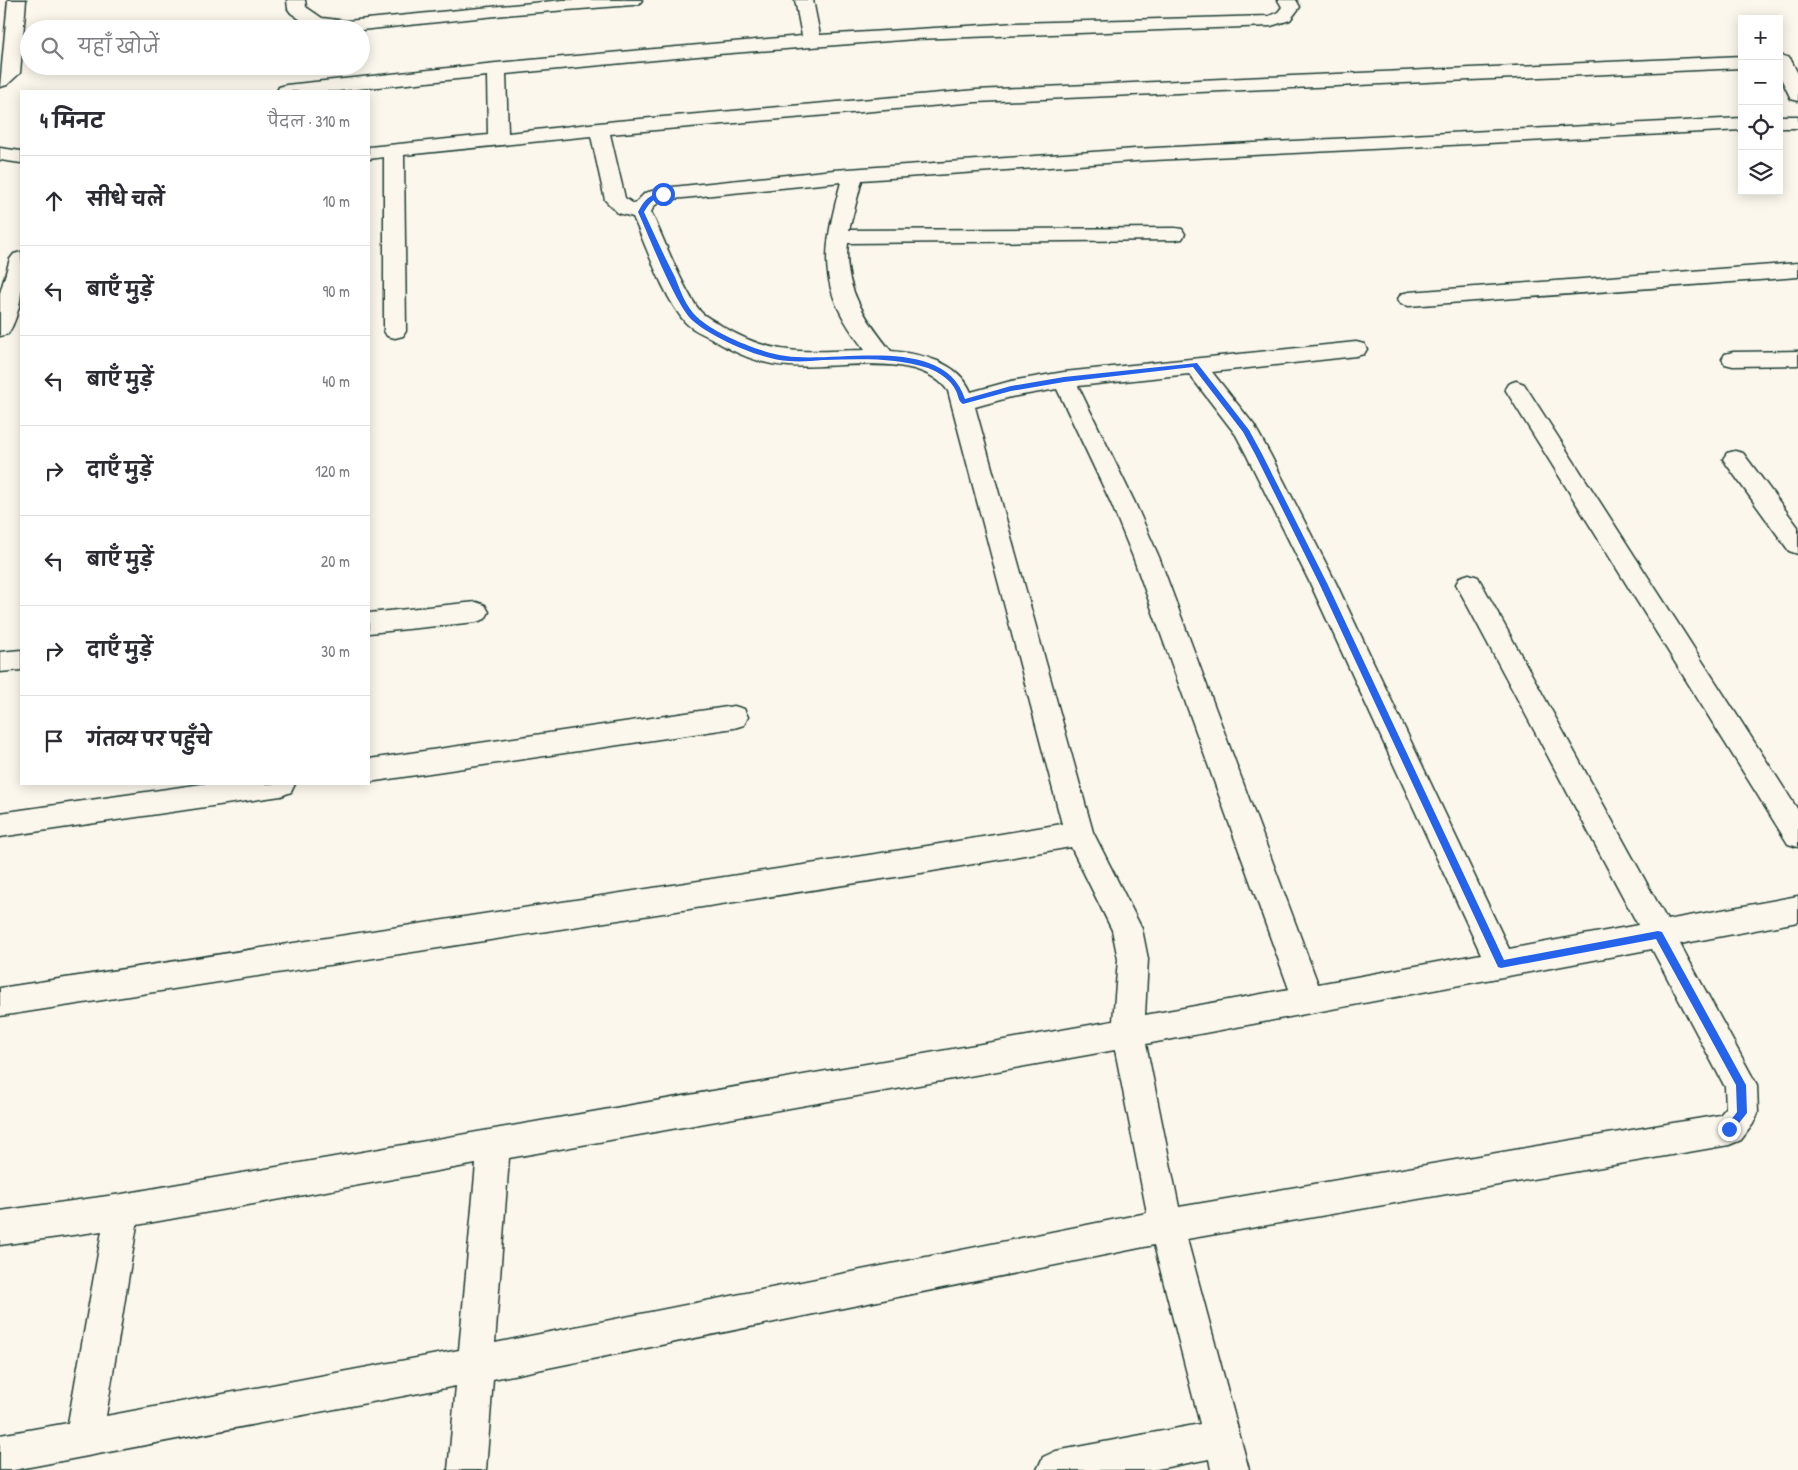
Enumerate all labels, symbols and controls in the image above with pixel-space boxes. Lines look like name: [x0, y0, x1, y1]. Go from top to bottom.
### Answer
map controls: [1738, 15, 1783, 195]
button: +: [1738, 15, 1783, 60]
search box: [20, 20, 370, 75]
text: यहाँ खोजें: [78, 33, 159, 59]
icon: search: [38, 34, 66, 62]
button: −: [1738, 60, 1783, 105]
button: locate: [1738, 105, 1783, 150]
text: 4 मिनट: [40, 106, 104, 135]
text: पैदल · 310 m: [268, 110, 350, 132]
button: layers: [1738, 150, 1783, 195]
route start: [652, 183, 675, 206]
text: सीधे चलें: [87, 186, 164, 212]
icon: ahead: [40, 187, 68, 215]
text: 10 m: [322, 190, 350, 212]
text: बाएँ मुड़ें: [87, 276, 153, 302]
icon: left: [40, 277, 68, 305]
text: 90 m: [322, 280, 350, 302]
text: बाएँ मुड़ें: [87, 366, 153, 392]
icon: left: [40, 367, 68, 395]
text: 40 m: [322, 370, 350, 392]
text: दाएँ मुड़ें: [87, 456, 153, 482]
icon: right: [40, 457, 68, 485]
text: 120 m: [315, 460, 350, 482]
text: बाएँ मुड़ें: [87, 546, 153, 572]
icon: left: [40, 547, 68, 575]
text: 20 m: [321, 550, 350, 572]
text: दाएँ मुड़ें: [87, 636, 153, 662]
icon: right: [40, 637, 68, 665]
text: 30 m: [321, 640, 350, 662]
text: गंतव्य पर पहुँचे: [87, 726, 211, 752]
icon: arrive: [40, 727, 68, 755]
route end: [1718, 1118, 1741, 1141]

